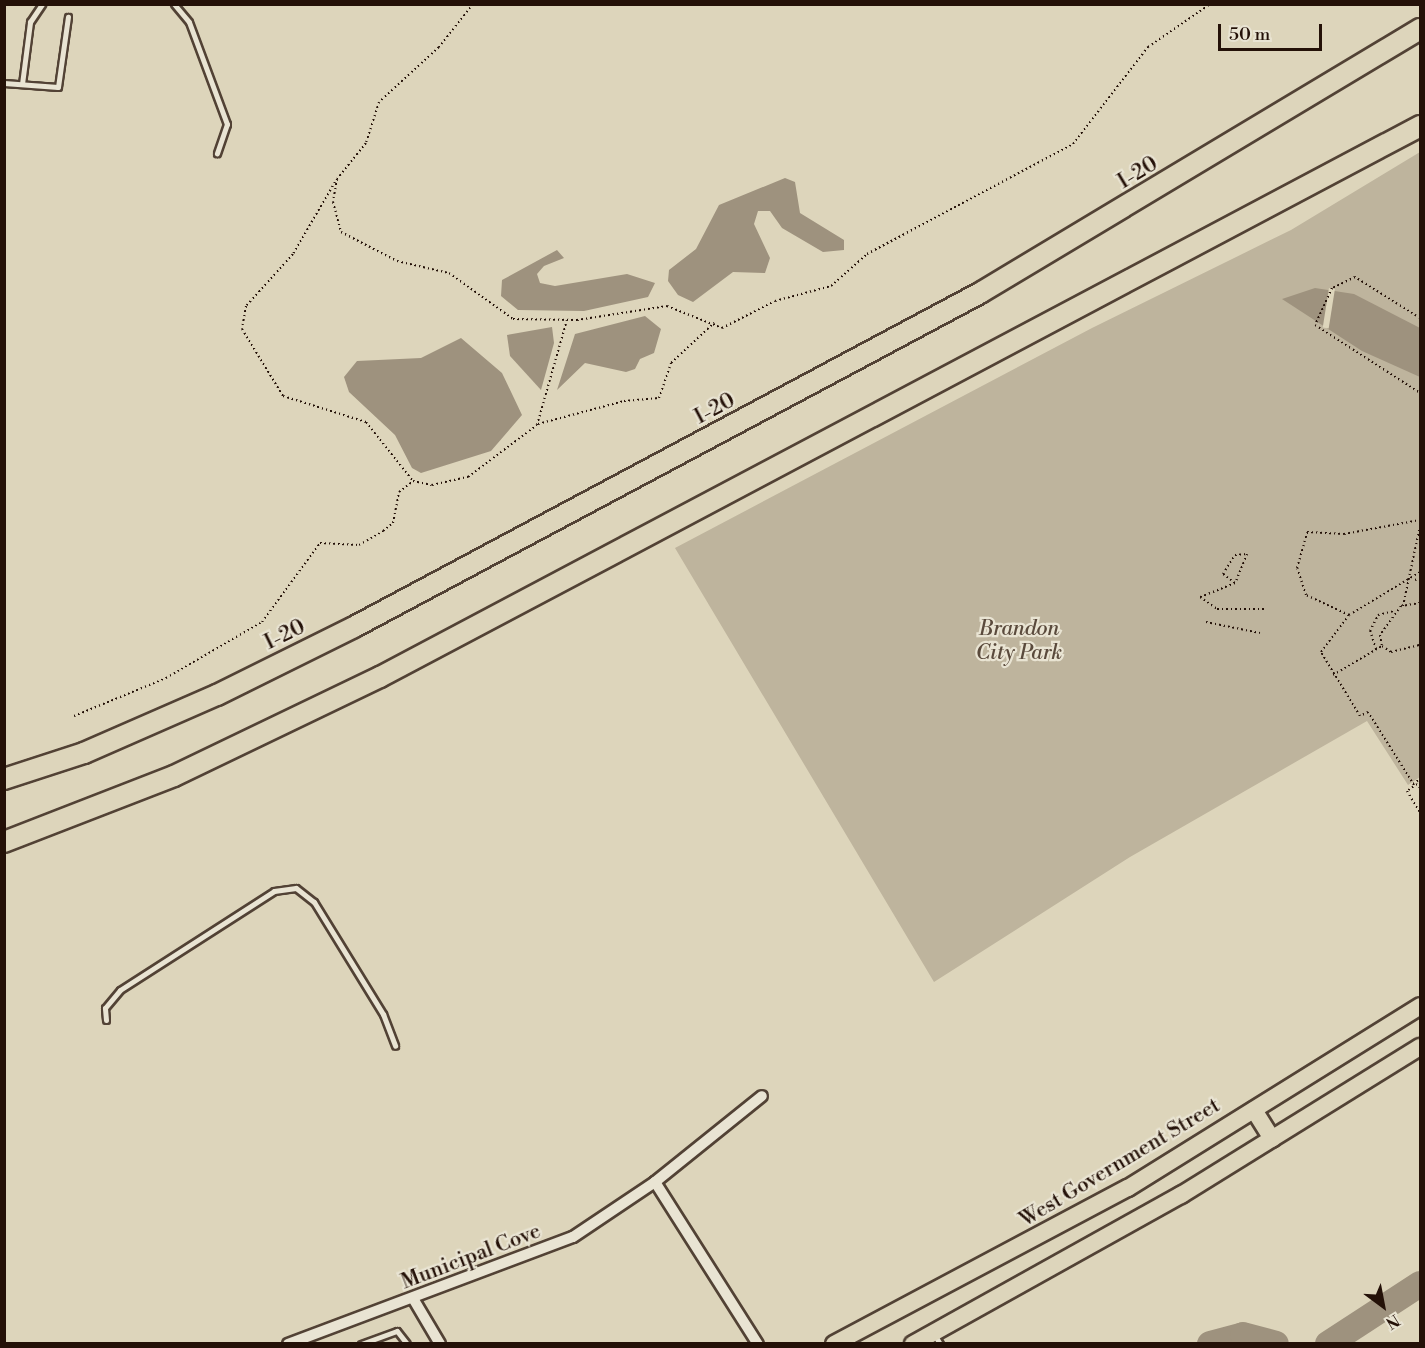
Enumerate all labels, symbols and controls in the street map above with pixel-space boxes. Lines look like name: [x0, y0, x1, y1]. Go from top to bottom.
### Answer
scale bar: [1221, 12, 1324, 50]
text: 50 m: [1229, 23, 1270, 46]
street label: I-20: [1113, 151, 1163, 195]
street label: I-20: [690, 388, 740, 430]
street label: I-20: [261, 614, 309, 656]
park label: Brandon City Park: [976, 616, 1062, 666]
street label: West Government Street: [1015, 1093, 1225, 1233]
street label: Municipal Cove: [398, 1219, 544, 1295]
north arrow: [1353, 1276, 1413, 1336]
text: N: [1382, 1309, 1403, 1333]

